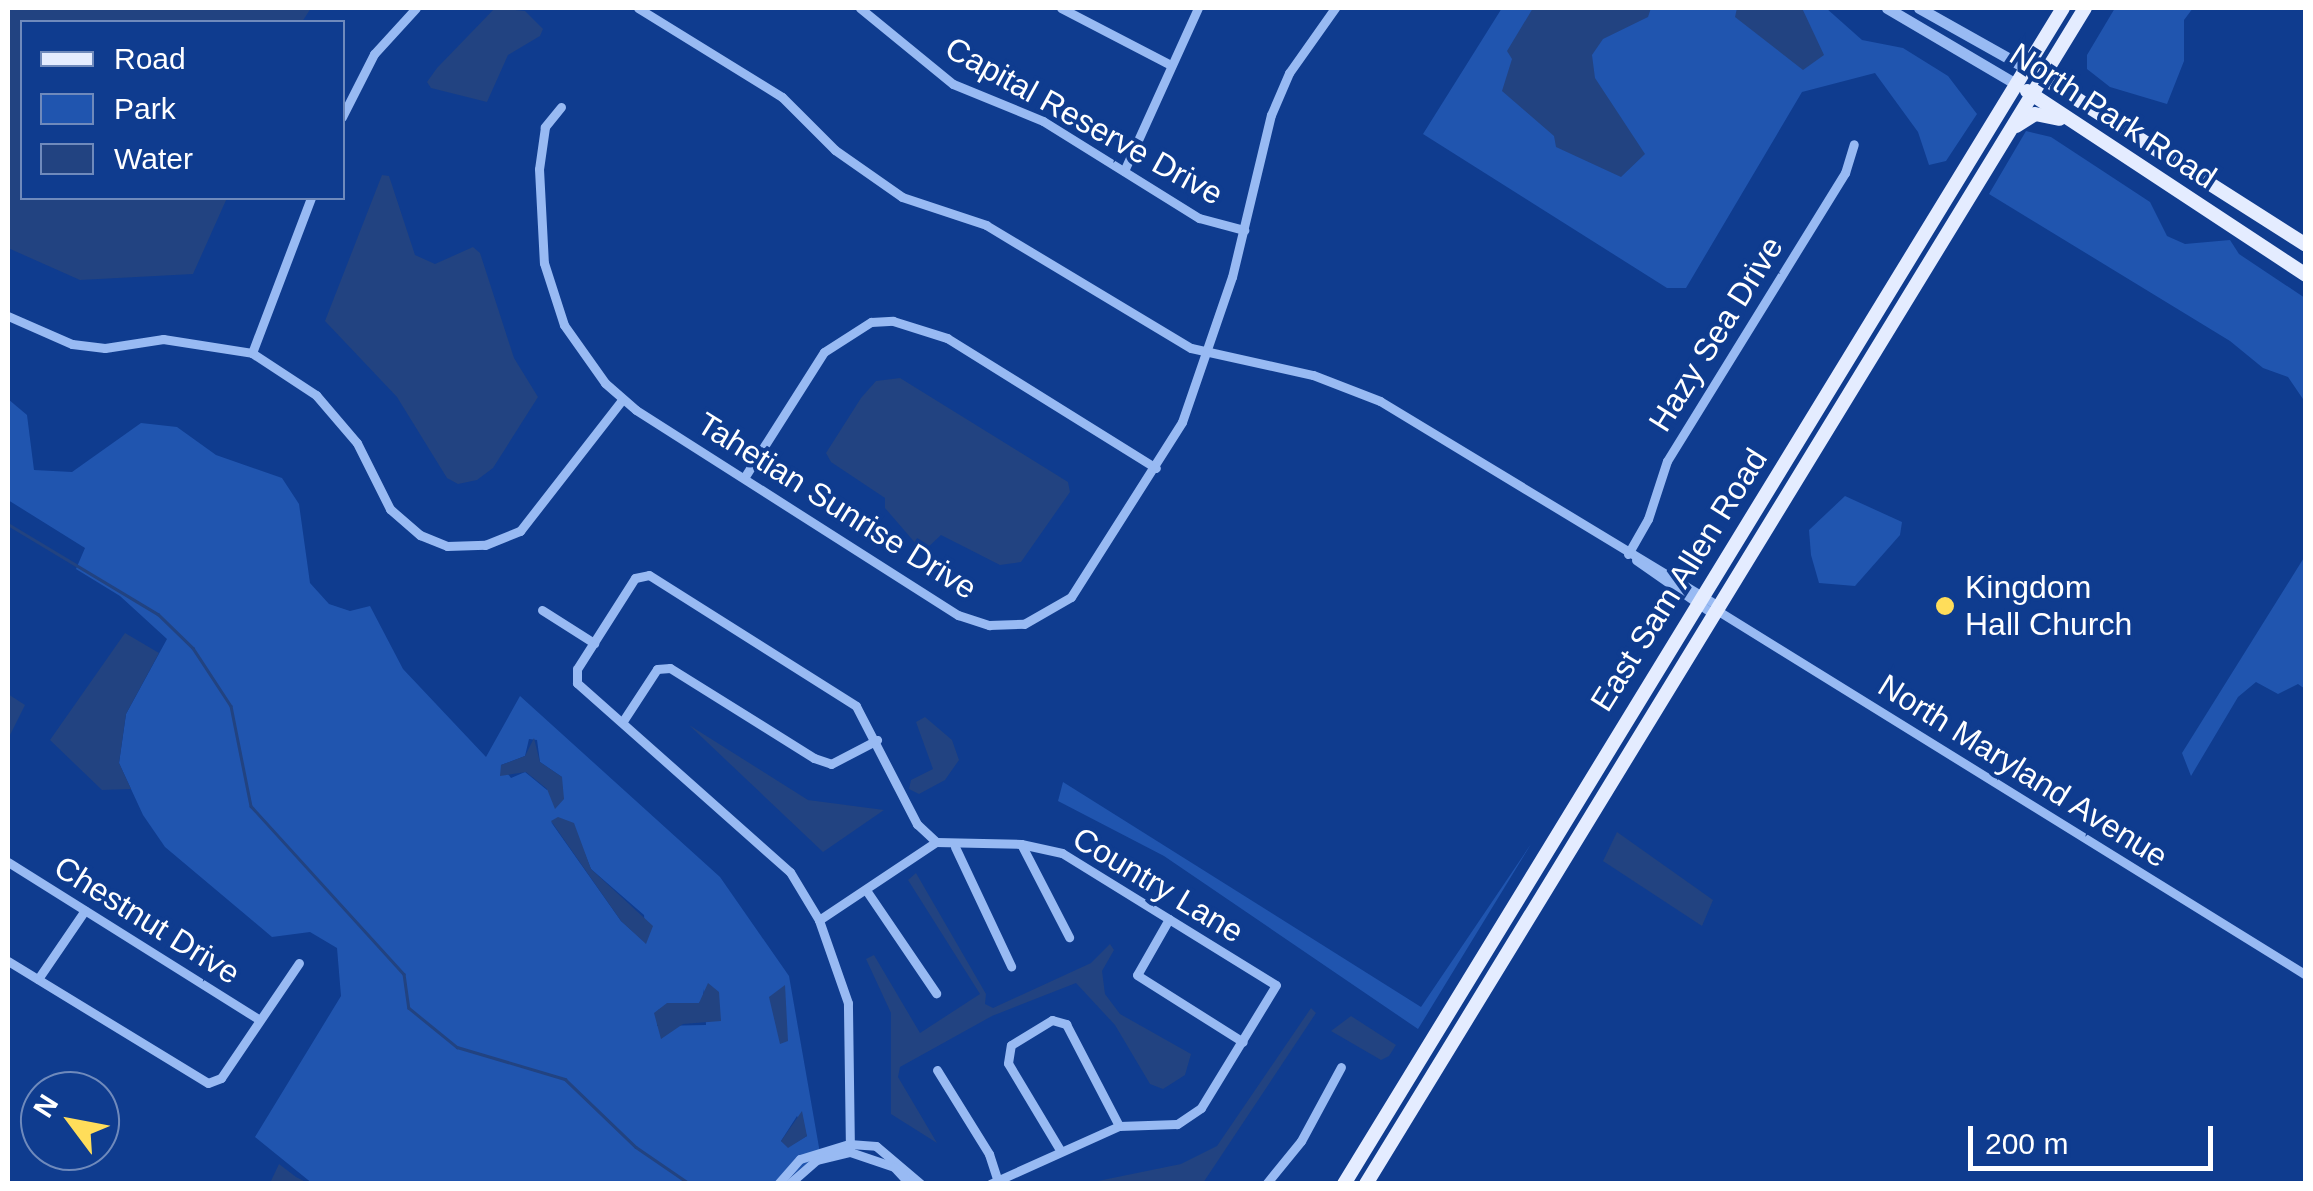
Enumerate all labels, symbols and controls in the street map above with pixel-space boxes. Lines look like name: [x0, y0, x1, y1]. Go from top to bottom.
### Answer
legend: [20, 20, 345, 200]
street label: Capital Reserve Drive: [939, 29, 1229, 213]
street label: North Park Road: [2003, 35, 2223, 197]
text: Road: [114, 42, 186, 75]
text: Park: [114, 92, 176, 125]
text: Water: [114, 142, 193, 175]
street label: Hazy Sea Drive: [1641, 230, 1791, 438]
street label: Tahetian Sunrise Drive: [690, 404, 984, 608]
street label: East Sam Allen Road: [1582, 441, 1776, 719]
place label: Kingdom Hall Church: [1965, 569, 2132, 644]
marker: Kingdom Hall Church: [1934, 595, 1956, 617]
street label: North Maryland Avenue: [1871, 666, 2175, 876]
street label: Country Lane: [1066, 819, 1250, 951]
street label: Chestnut Drive: [47, 848, 247, 992]
north arrow: [20, 1071, 120, 1171]
text: N: [27, 1089, 64, 1123]
scale bar: [1973, 1106, 2218, 1168]
text: 200 m: [1985, 1127, 2068, 1160]

